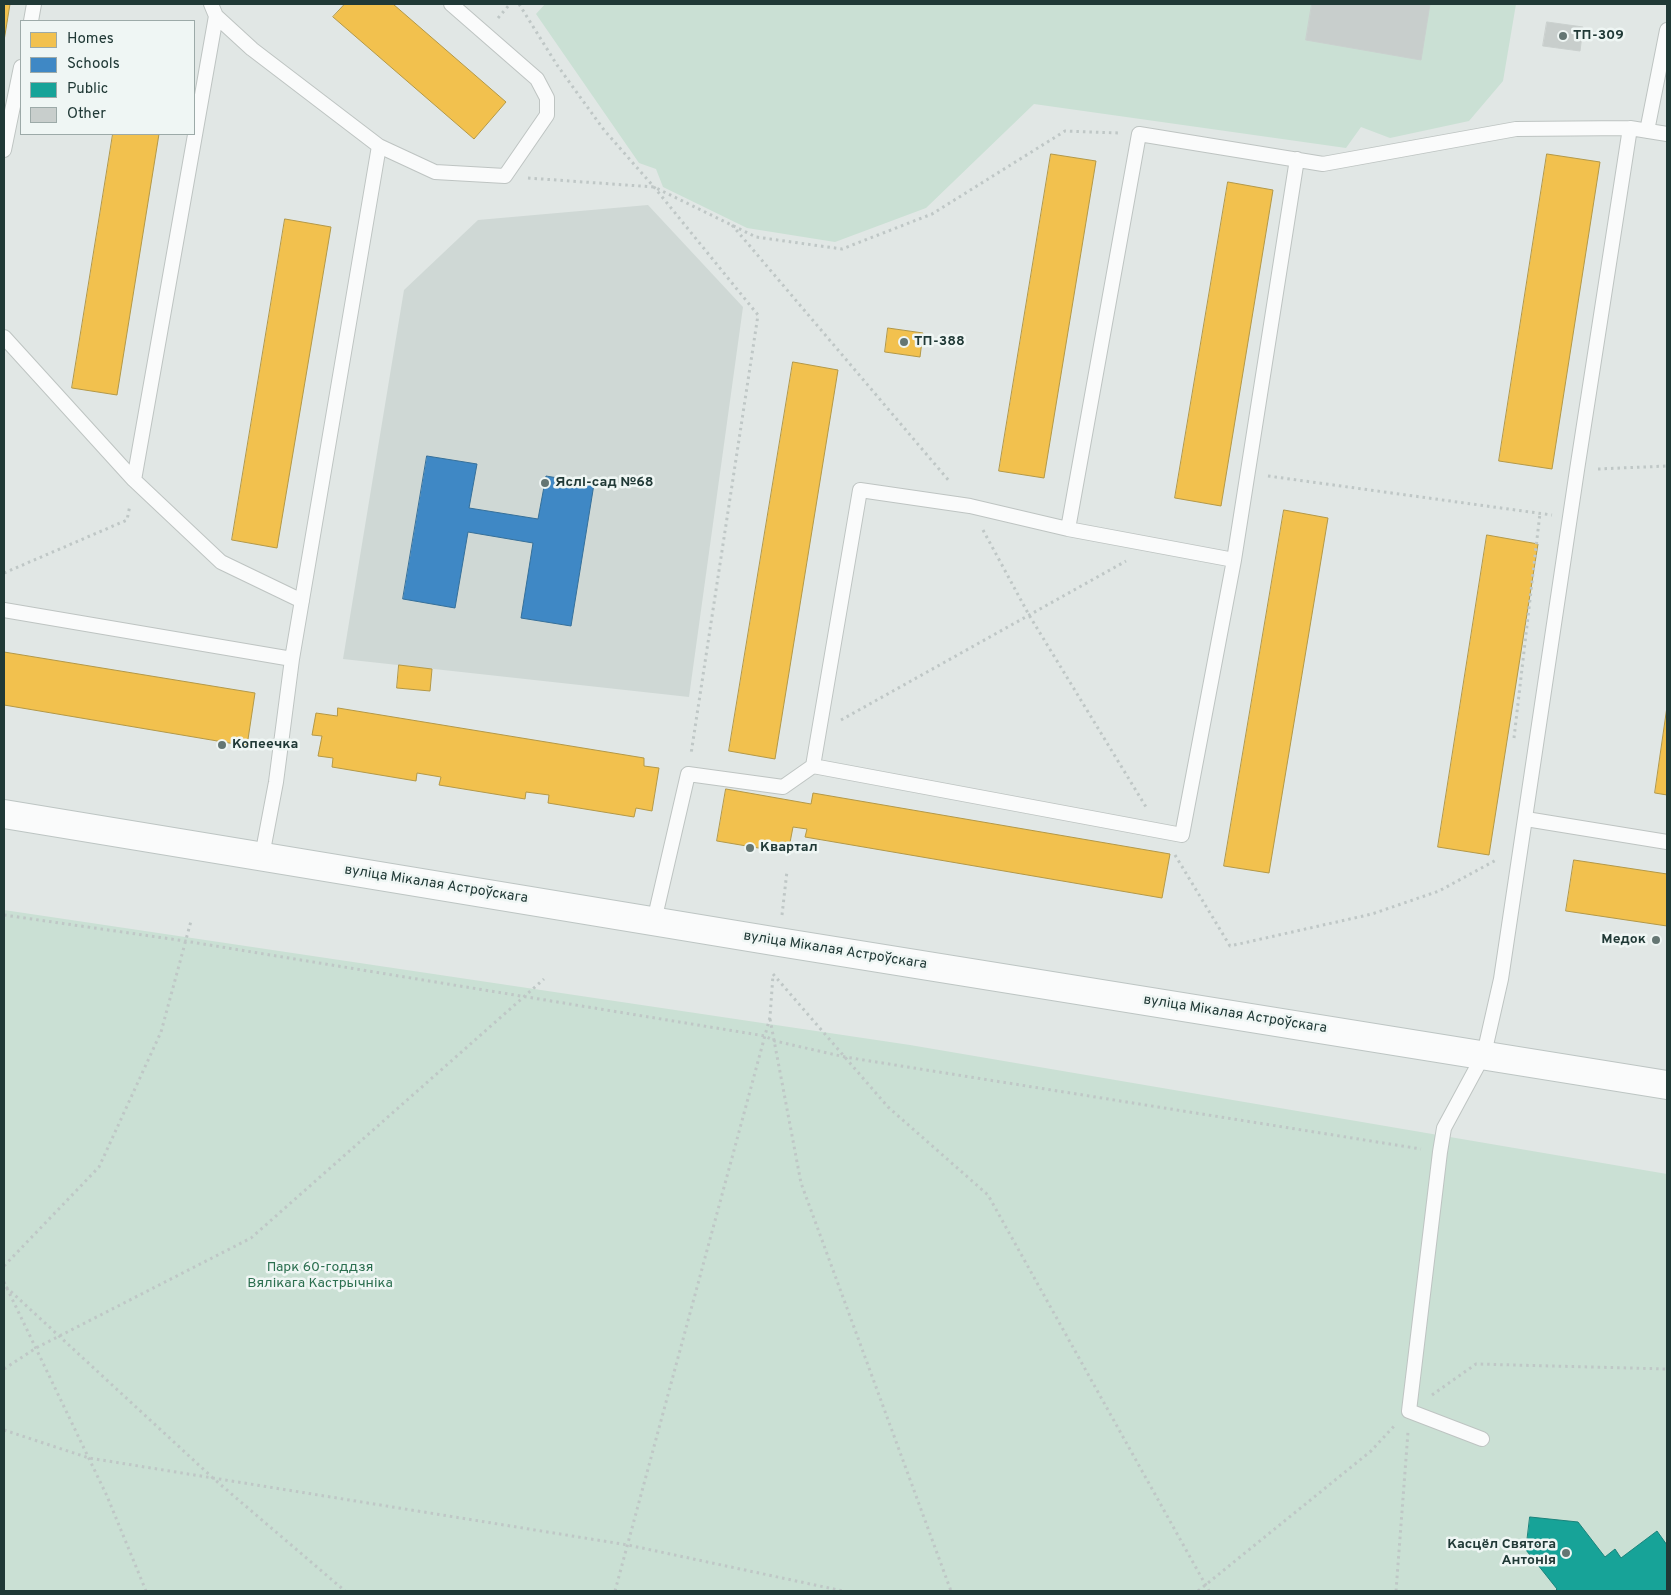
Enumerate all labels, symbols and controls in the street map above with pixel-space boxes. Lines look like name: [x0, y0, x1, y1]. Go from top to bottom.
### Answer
legend: [20, 20, 195, 135]
place label: ТП-309: [1573, 28, 1624, 44]
text: Homes: [67, 30, 114, 49]
marker: ТП-309: [1557, 30, 1569, 42]
text: Schools: [67, 55, 120, 74]
text: Public: [67, 80, 108, 99]
text: Other: [67, 105, 106, 124]
place label: ТП-388: [914, 334, 965, 350]
marker: ТП-388: [898, 336, 910, 348]
place label: Яслі-сад №68: [555, 475, 654, 491]
marker: Яслі-сад №68: [539, 477, 551, 489]
place label: Копеечка: [232, 737, 298, 753]
marker: Копеечка: [216, 739, 228, 751]
place label: Квартал: [760, 840, 818, 856]
marker: Квартал: [744, 842, 756, 854]
street label: вуліца Мікалая Астроўскага: [343, 862, 529, 908]
street label: вуліца Мікалая Астроўскага: [742, 928, 928, 974]
place label: Медок: [1601, 932, 1646, 948]
marker: Медок: [1650, 934, 1662, 946]
street label: вуліца Мікалая Астроўскага: [1142, 992, 1328, 1038]
park label: Парк 60-годдзя Вялікага Кастрычніка: [247, 1260, 393, 1292]
place label: Касцёл Святога Антонія: [1447, 1537, 1556, 1570]
marker: Касцёл Святога Антонія: [1560, 1547, 1572, 1559]

